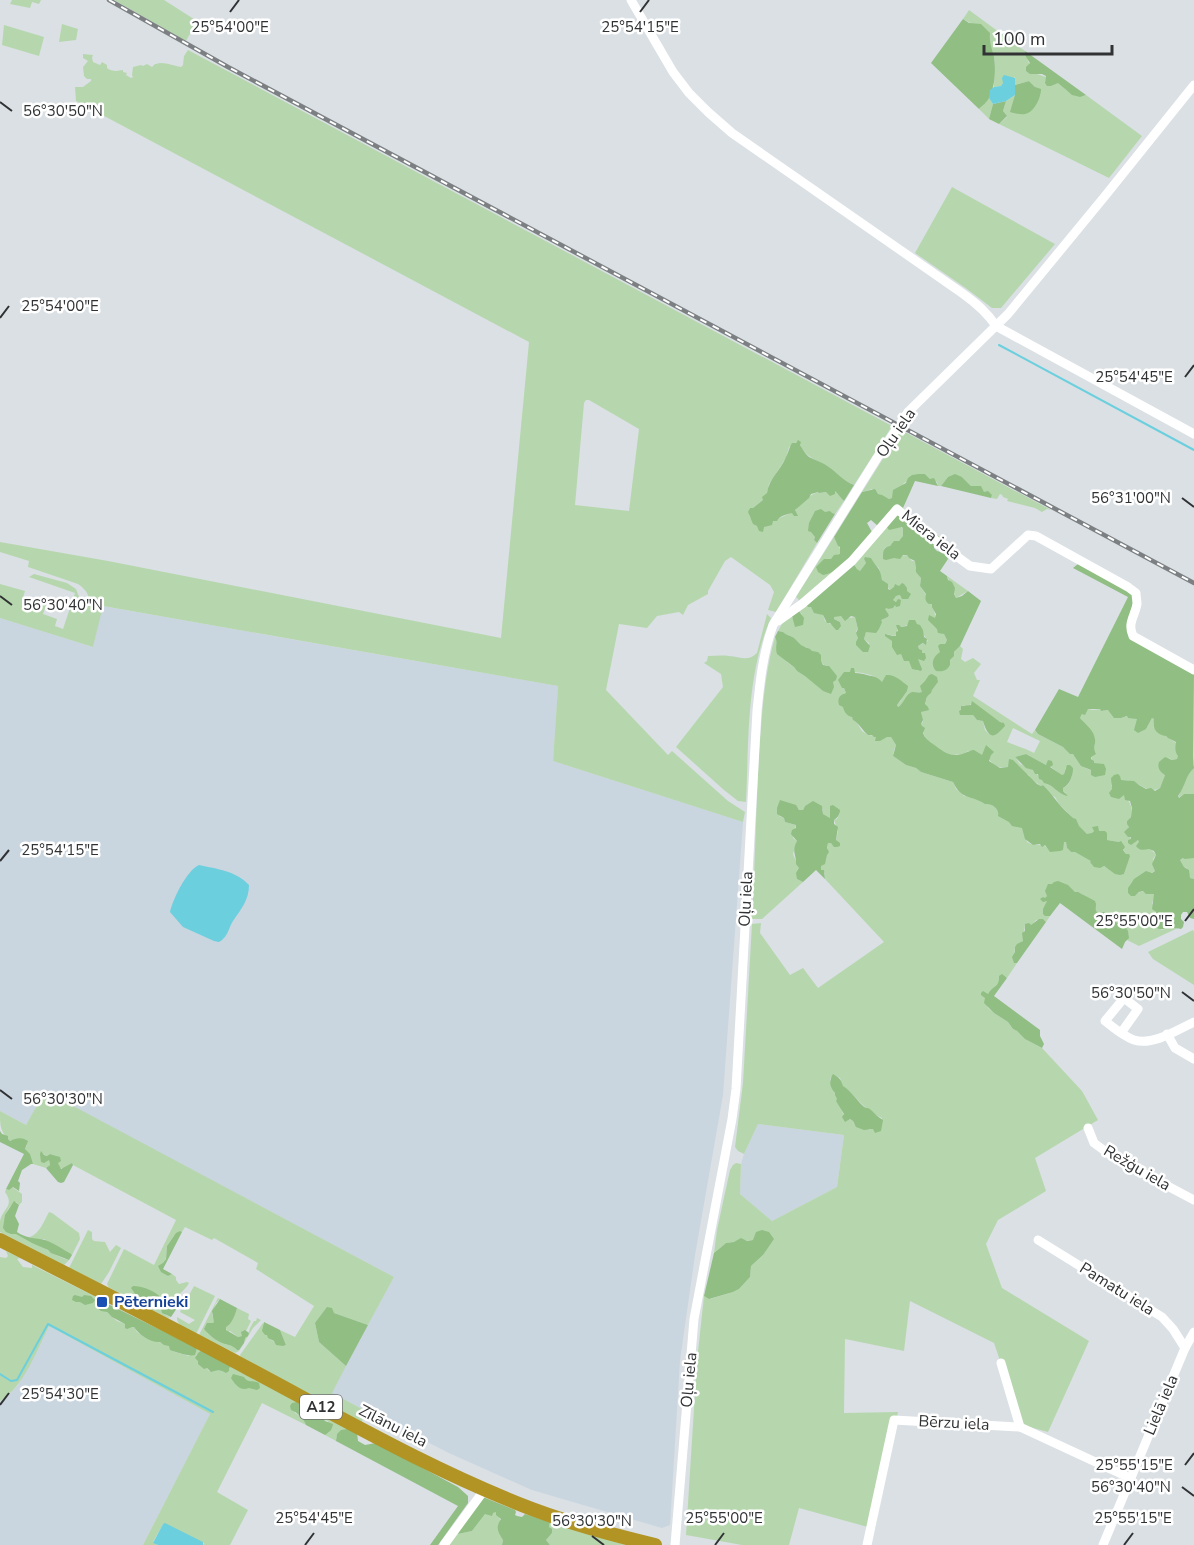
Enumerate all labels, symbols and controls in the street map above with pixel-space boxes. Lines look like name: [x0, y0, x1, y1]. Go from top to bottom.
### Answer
text: 25°54'00"E: [191, 17, 269, 37]
text: 25°54'15"E: [601, 17, 679, 37]
scale bar: [984, 18, 1112, 56]
text: 100 m: [993, 27, 1045, 51]
text: 56°30'50"N: [23, 101, 103, 121]
text: 25°54'00"E: [21, 296, 99, 316]
text: 25°54'45"E: [1095, 367, 1173, 387]
street label: Oļu iela: [871, 404, 921, 462]
text: 56°31'00"N: [1091, 488, 1171, 508]
street label: Miera iela: [897, 505, 965, 565]
text: 56°30'40"N: [23, 595, 103, 615]
text: 25°54'15"E: [21, 840, 99, 860]
street label: Oļu iela: [734, 871, 758, 927]
text: 25°55'00"E: [1095, 911, 1173, 931]
text: 56°30'50"N: [1091, 983, 1171, 1003]
text: 56°30'30"N: [23, 1089, 103, 1109]
street label: Režģu iela: [1099, 1140, 1175, 1196]
street label: Pamatu iela: [1075, 1257, 1159, 1321]
place label: Pēternieki: [114, 1291, 188, 1313]
marker: Pēternieki: [95, 1295, 109, 1309]
street label: Oļu iela: [676, 1351, 702, 1409]
street label: Lielā iela: [1138, 1371, 1184, 1439]
text: 25°54'30"E: [21, 1384, 99, 1404]
road number: A12: [300, 1395, 342, 1419]
street label: Zīlānu iela: [355, 1399, 431, 1453]
street label: Bērzu iela: [918, 1410, 990, 1436]
text: 25°55'15"E: [1095, 1455, 1173, 1475]
text: 56°30'40"N: [1091, 1477, 1171, 1497]
text: 25°54'45"E: [275, 1508, 353, 1528]
text: 25°55'00"E: [685, 1508, 763, 1528]
text: 25°55'15"E: [1094, 1508, 1172, 1528]
text: 56°30'30"N: [552, 1511, 632, 1531]

